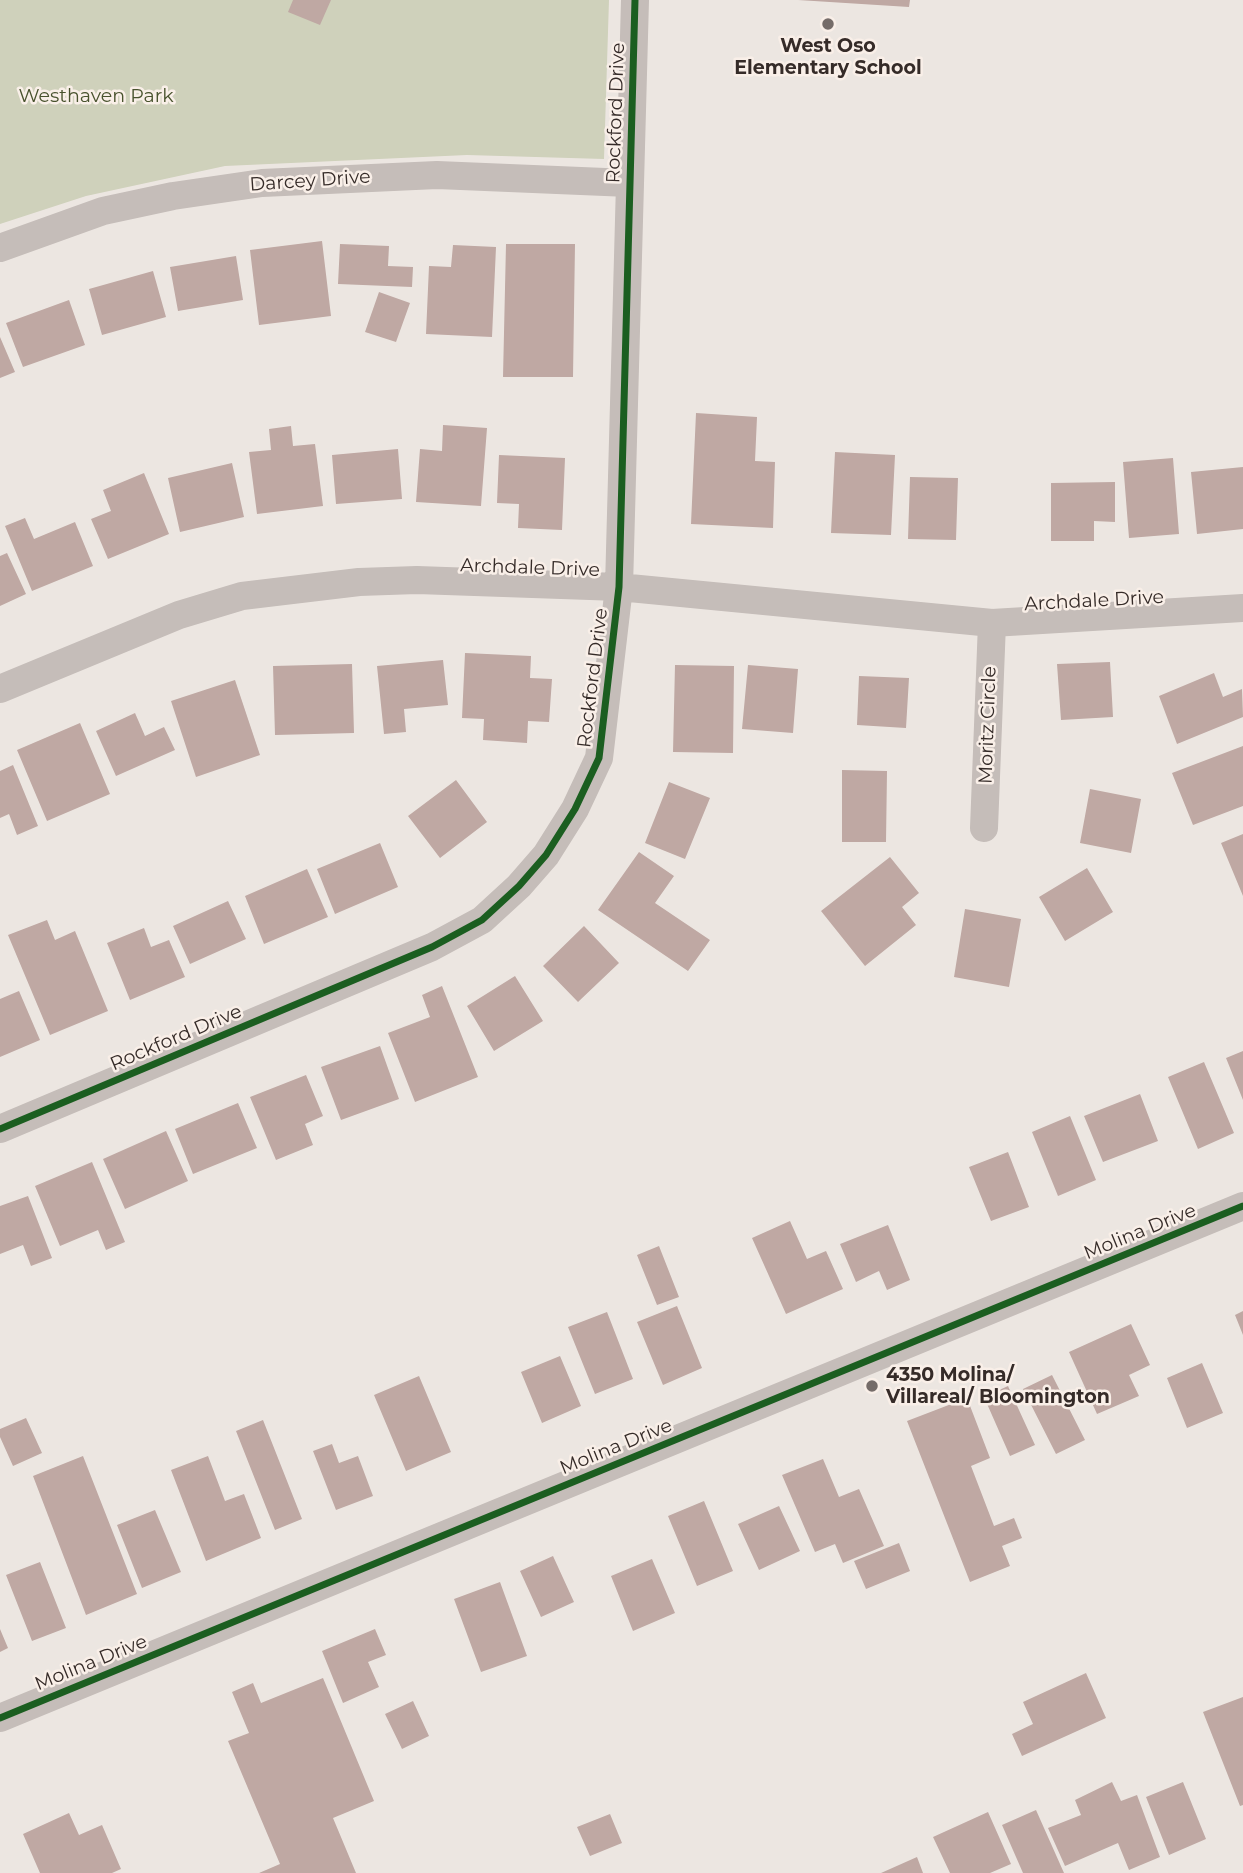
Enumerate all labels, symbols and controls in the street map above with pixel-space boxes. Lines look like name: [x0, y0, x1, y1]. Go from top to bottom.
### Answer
marker: West Oso Elementary School: [820, 16, 836, 32]
place label: West Oso Elementary School: [734, 35, 922, 79]
street label: Rockford Drive: [602, 42, 630, 184]
park label: Westhaven Park: [18, 85, 174, 107]
street label: Darcey Drive: [249, 165, 371, 197]
street label: Archdale Drive: [460, 554, 600, 582]
street label: Archdale Drive: [1024, 586, 1164, 616]
street label: Rockford Drive: [573, 607, 613, 749]
street label: Moritz Circle: [975, 666, 1001, 784]
street label: Rockford Drive: [107, 1000, 245, 1076]
street label: Molina Drive: [1081, 1199, 1199, 1265]
place label: 4350 Molina/ Villareal/ Bloomington: [886, 1364, 1110, 1408]
marker: 4350 Molina/ Villareal/ Bloomington: [864, 1378, 880, 1394]
street label: Molina Drive: [557, 1414, 675, 1480]
street label: Molina Drive: [32, 1630, 150, 1696]

